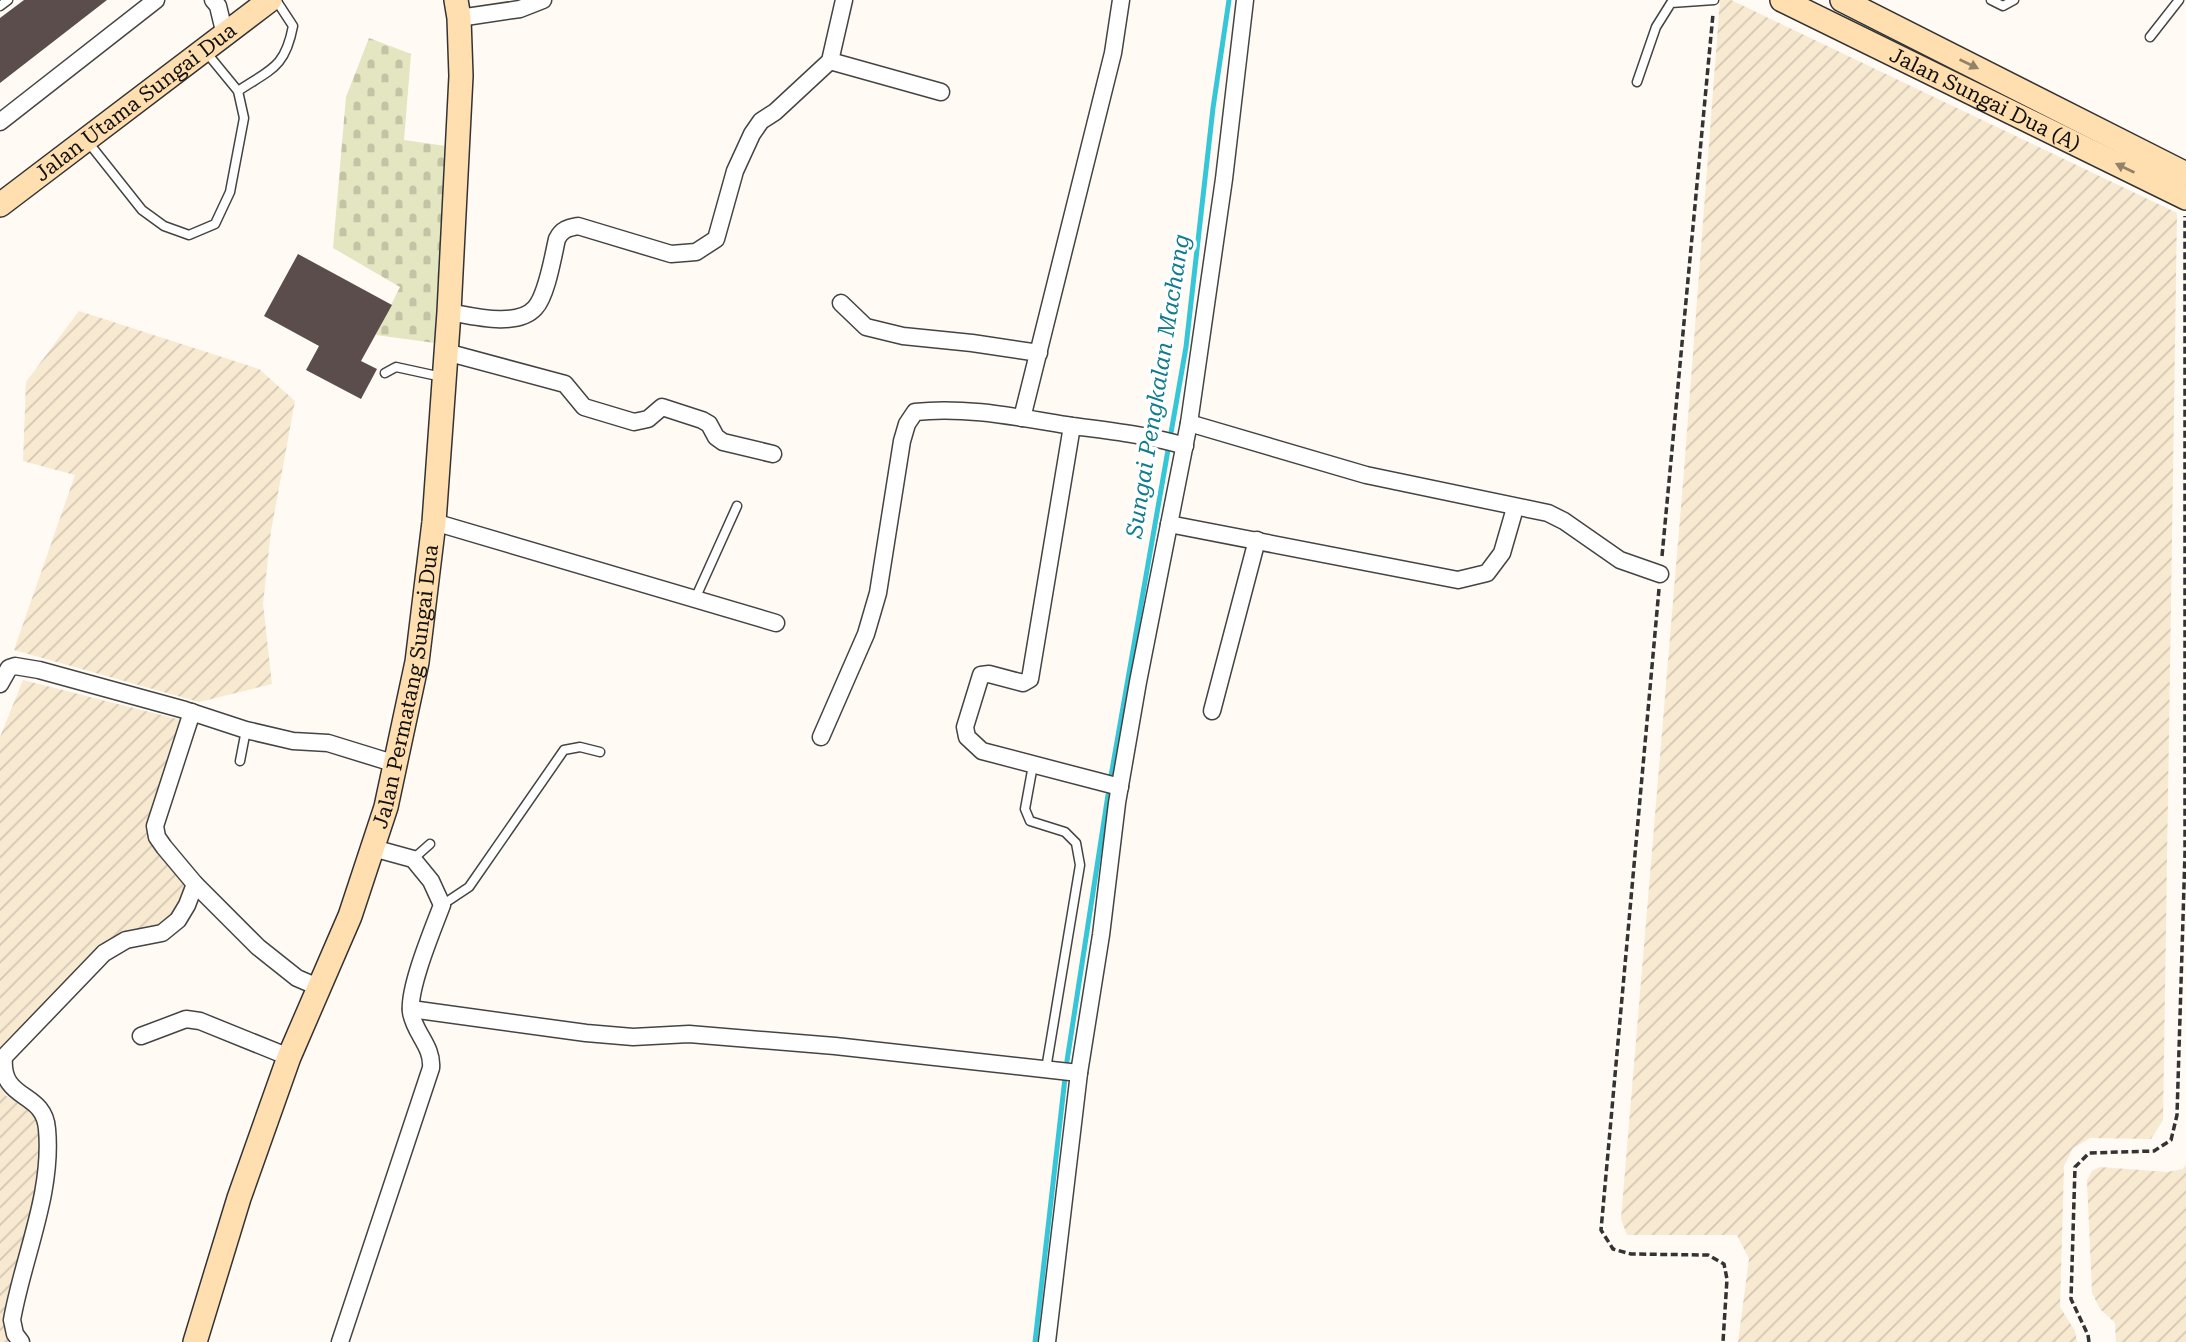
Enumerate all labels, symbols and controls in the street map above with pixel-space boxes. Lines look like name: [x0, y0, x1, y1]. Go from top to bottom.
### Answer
street label: Jalan Utama Sungai Dua: [30, 18, 241, 186]
street label: Jalan Sungai Dua (A): [1886, 43, 2084, 156]
one-way arrow: [1959, 59, 1979, 70]
one-way arrow: [2115, 162, 2135, 174]
water label: Sungai Pengkalan Machang: [1120, 232, 1195, 541]
street label: Jalan Permatang Sungai Dua: [368, 542, 443, 832]

